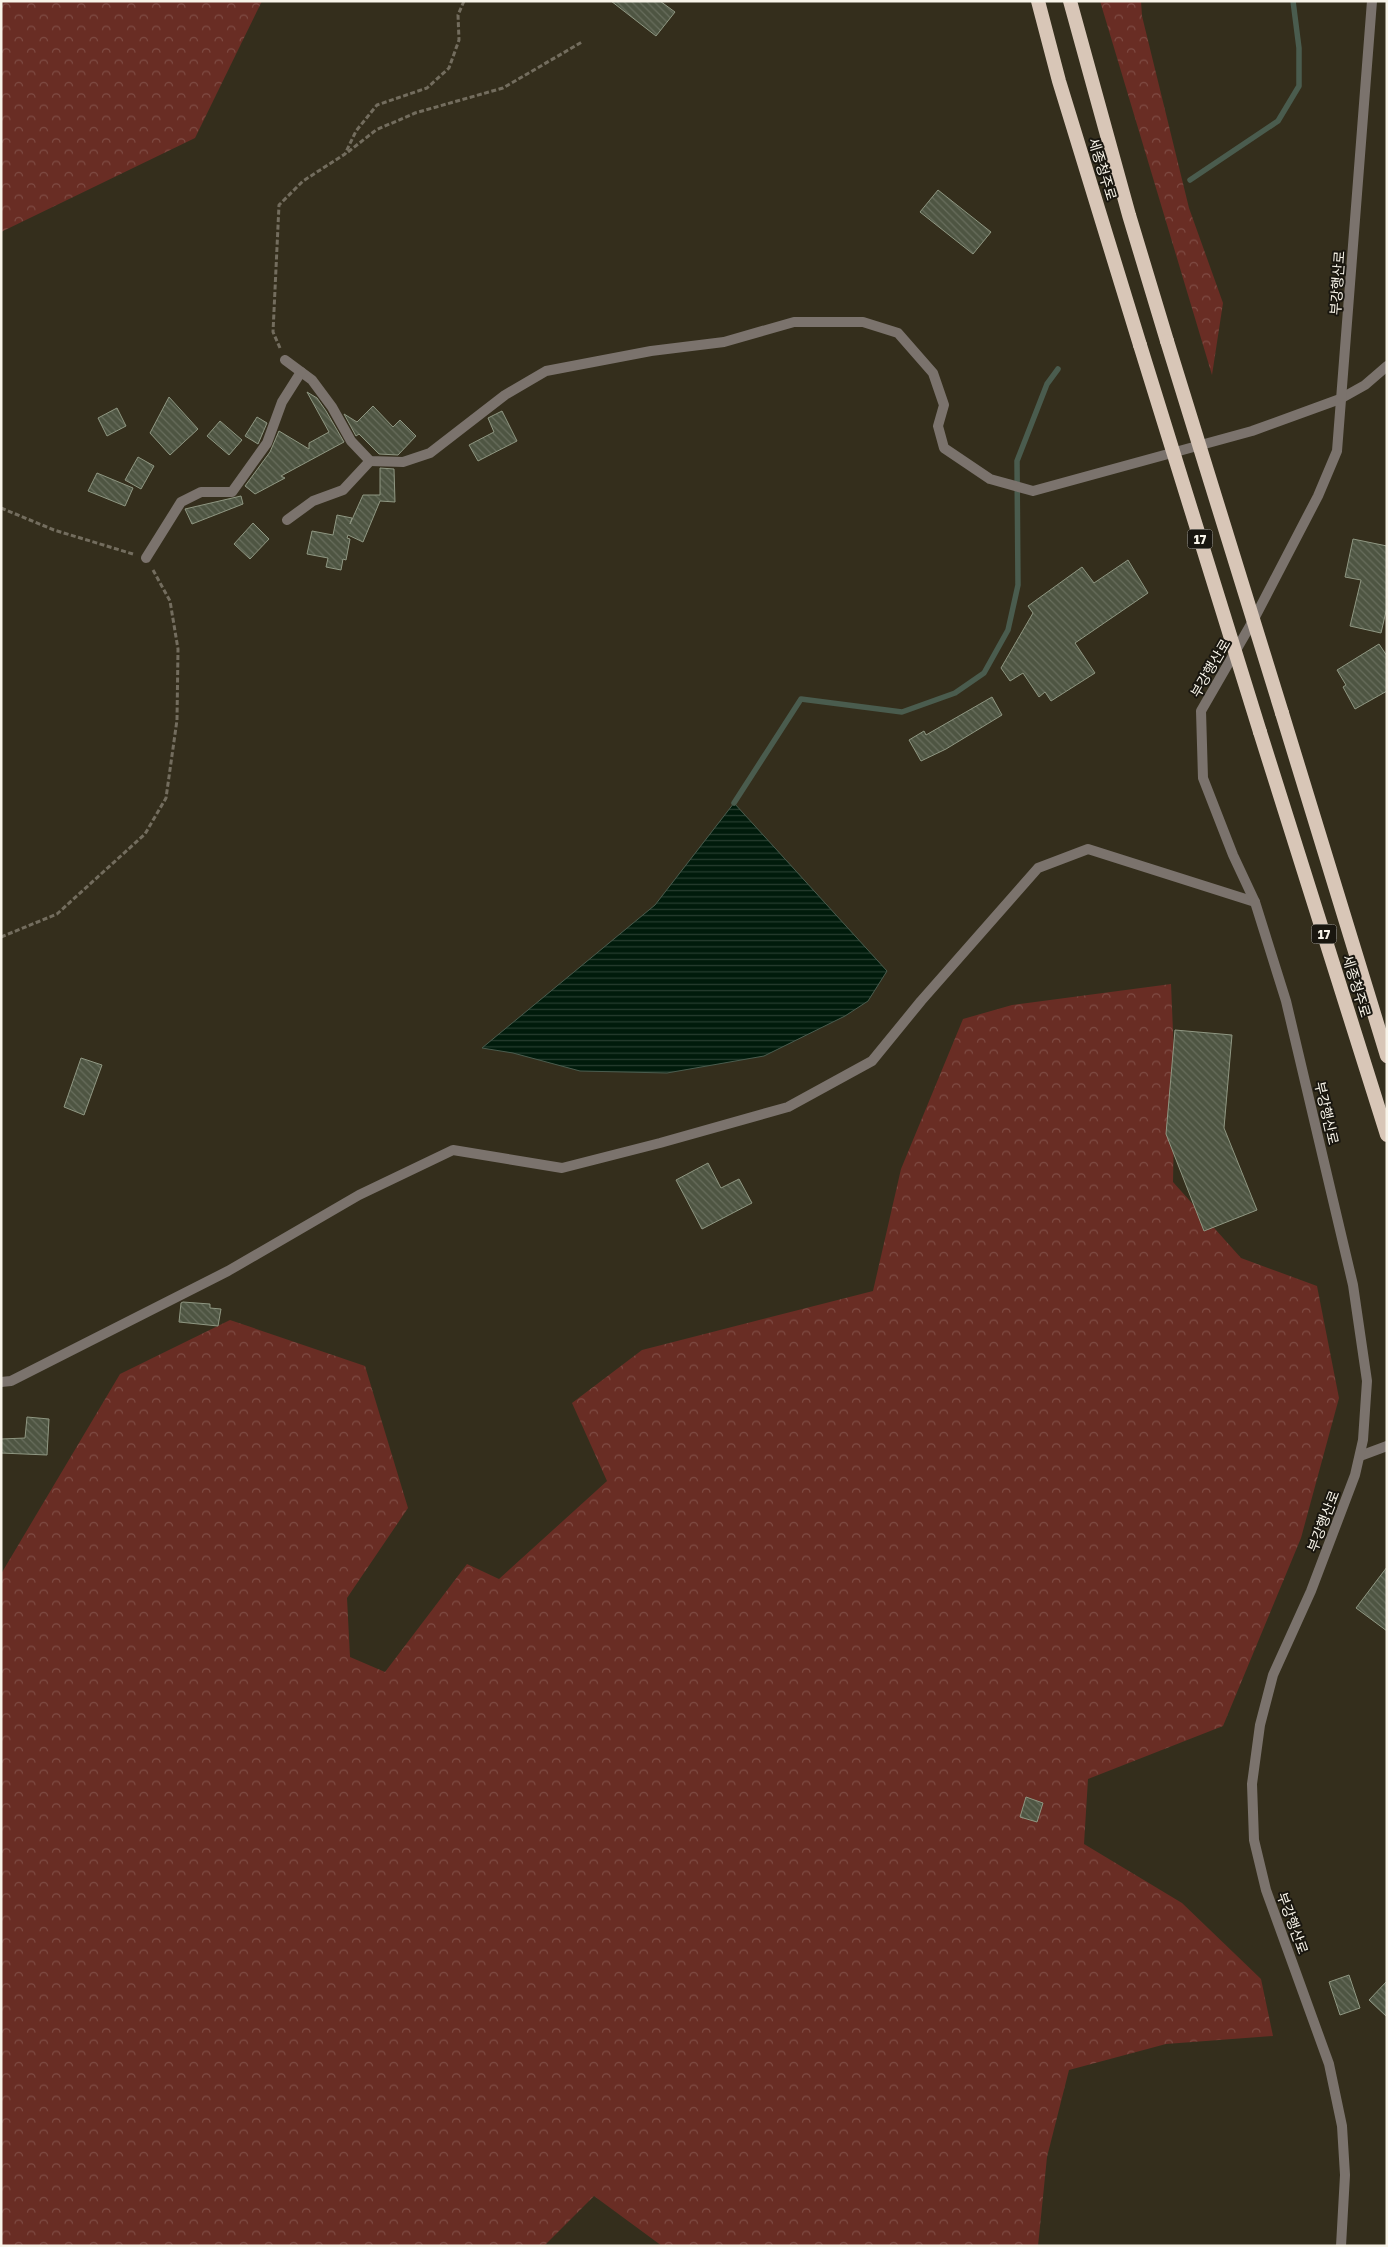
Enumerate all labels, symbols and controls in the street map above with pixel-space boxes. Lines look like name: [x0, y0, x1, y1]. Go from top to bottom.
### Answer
street label: 세종청주로: [1085, 136, 1121, 202]
street label: 부강행산로: [1326, 250, 1348, 316]
road number: 17: [1188, 530, 1212, 548]
street label: 부강행산로: [1187, 636, 1234, 700]
road number: 17: [1312, 924, 1336, 944]
street label: 세종청주로: [1339, 953, 1375, 1019]
street label: 부강행산로: [1311, 1080, 1343, 1146]
street label: 부강행산로: [1304, 1488, 1343, 1554]
street label: 부강행산로: [1274, 1890, 1312, 1956]

